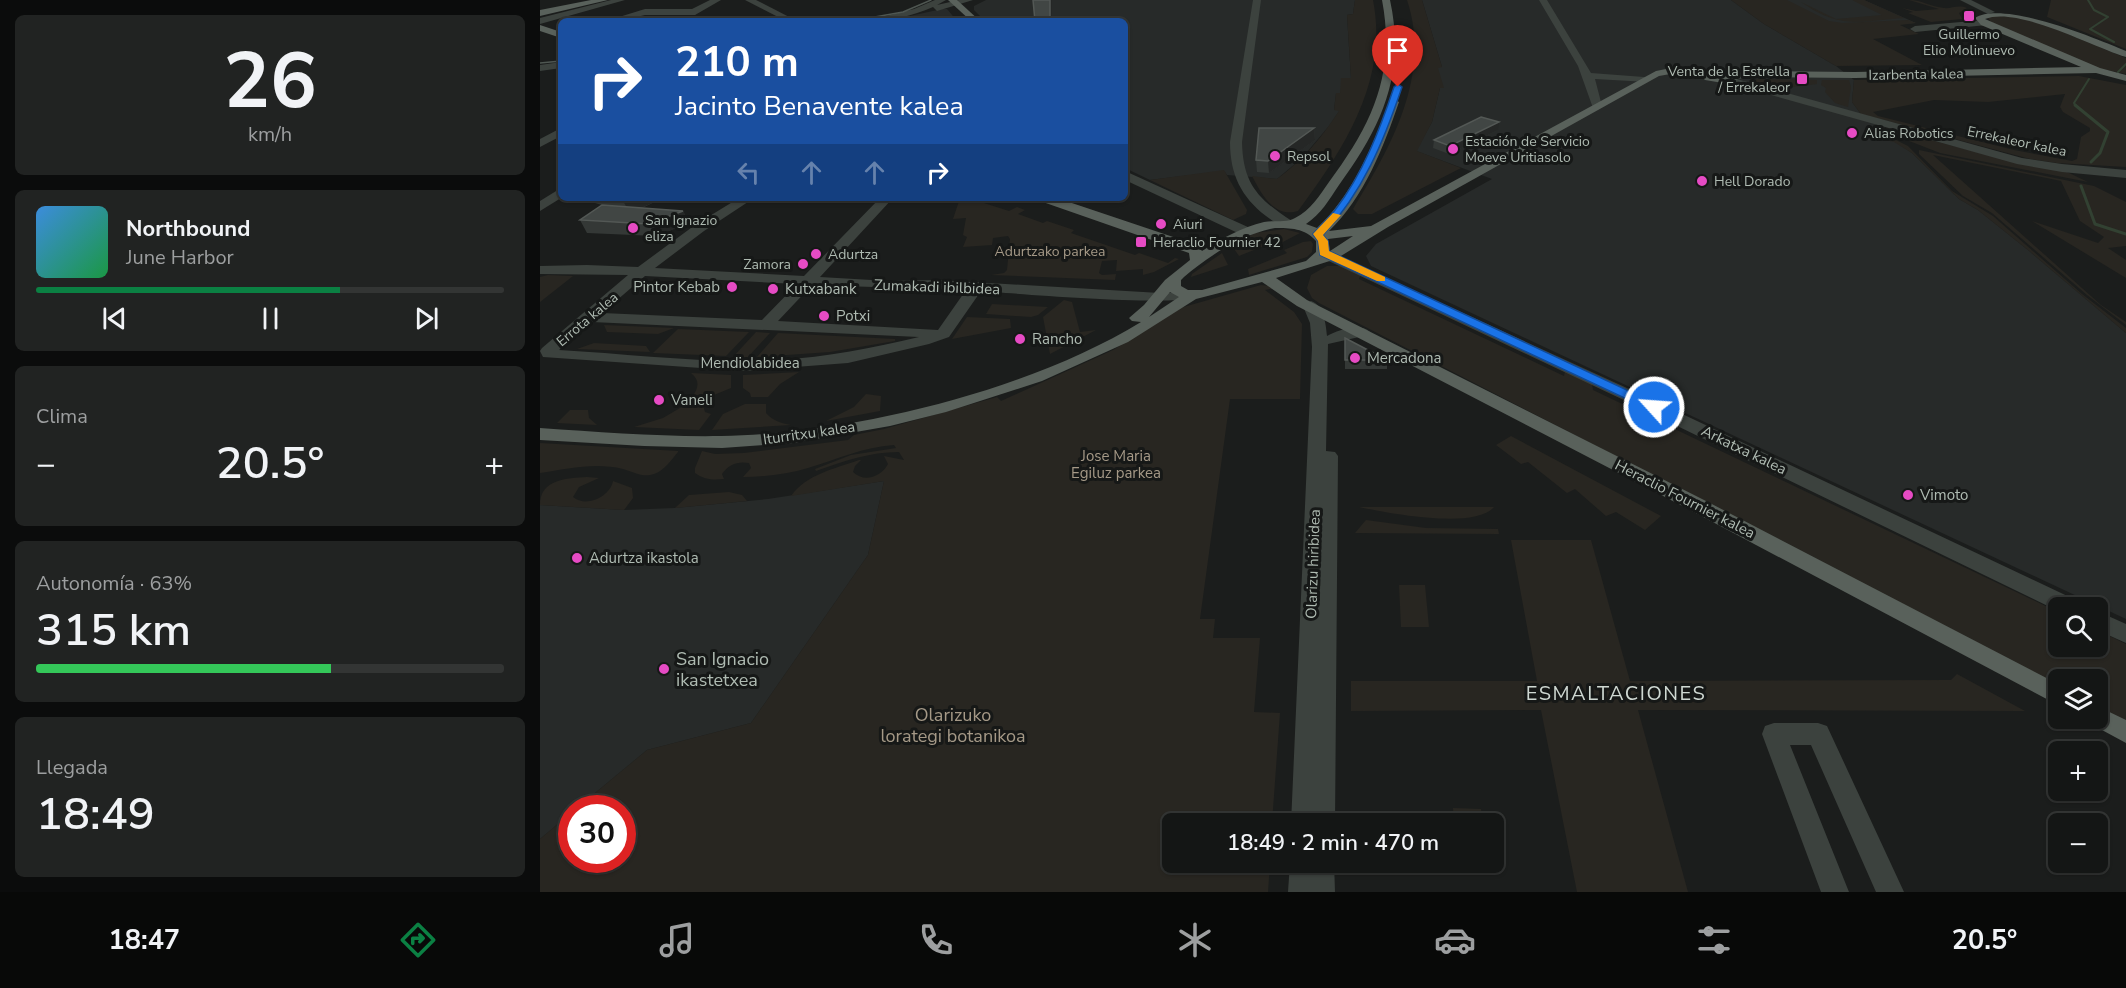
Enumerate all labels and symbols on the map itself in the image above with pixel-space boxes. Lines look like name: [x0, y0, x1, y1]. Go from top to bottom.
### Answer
marker: Guillermo Elio Molinuevo: [1962, 9, 1976, 23]
pin: [1372, 25, 1423, 87]
place label: Guillermo Elio Molinuevo: [1923, 25, 2015, 60]
place label: Venta de la Estrella / Errekaleor: [1667, 62, 1790, 97]
street label: Izarbenta kalea: [1868, 64, 1964, 85]
marker: Venta de la Estrella / Errekaleor: [1795, 72, 1809, 86]
street label: Errekaleor kalea: [1965, 122, 2068, 161]
place label: Alias Robotics: [1864, 124, 1954, 143]
marker: Alias Robotics: [1845, 126, 1859, 140]
place label: Estación de Servicio Moeve Uritiasolo: [1465, 132, 1590, 167]
marker: Estación de Servicio Moeve Uritiasolo: [1446, 142, 1460, 156]
place label: Repsol: [1287, 147, 1331, 166]
marker: Repsol: [1268, 149, 1282, 163]
place label: Hell Dorado: [1714, 172, 1791, 191]
marker: Hell Dorado: [1695, 174, 1709, 188]
place label: San Ignazio eliza: [645, 211, 717, 246]
place label: Aiuri: [1173, 215, 1203, 234]
marker: Aiuri: [1154, 217, 1168, 231]
marker: San Ignazio eliza: [626, 221, 640, 235]
place label: Heraclio Fournier 42: [1153, 233, 1281, 252]
marker: Heraclio Fournier 42: [1134, 235, 1148, 249]
park label: Adurtzako parkea: [995, 242, 1105, 261]
place label: Adurtza: [828, 245, 878, 264]
marker: Adurtza: [809, 247, 823, 261]
place label: Zamora: [743, 255, 791, 274]
marker: Zamora: [796, 257, 810, 271]
street label: Zumakadi ibilbidea: [873, 275, 1001, 299]
place label: Pintor Kebab: [633, 277, 720, 297]
place label: Kutxabank: [785, 279, 857, 299]
marker: Pintor Kebab: [725, 280, 739, 294]
marker: Kutxabank: [766, 282, 780, 296]
street label: Errota kalea: [552, 288, 622, 351]
place label: Potxi: [836, 306, 870, 326]
marker: Potxi: [817, 309, 831, 323]
place label: Rancho: [1032, 329, 1082, 349]
marker: Rancho: [1013, 332, 1027, 346]
place label: Mercadona: [1367, 348, 1441, 368]
marker: Mercadona: [1348, 351, 1362, 365]
street label: Mendiolabidea: [700, 353, 800, 373]
position arrow: [1622, 375, 1686, 439]
place label: Vaneli: [670, 390, 713, 410]
marker: Vaneli: [652, 393, 666, 407]
street label: Iturritxu kalea: [762, 417, 856, 449]
street label: Arkatxa kalea: [1698, 421, 1790, 479]
park label: Jose Maria Egiluz parkea: [1071, 446, 1161, 483]
street label: Heraclio Fournier kalea: [1612, 455, 1758, 543]
place label: Vimoto: [1919, 485, 1968, 505]
marker: Vimoto: [1901, 488, 1915, 502]
street label: Olarizu hiribidea: [1301, 509, 1325, 619]
place label: Adurtza ikastola: [589, 548, 699, 568]
marker: Adurtza ikastola: [570, 551, 584, 565]
place label: San Ignacio ikastetxea: [676, 647, 769, 692]
marker: San Ignacio ikastetxea: [657, 662, 671, 676]
district label: ESMALTACIONES: [1526, 680, 1706, 707]
park label: Olarizuko lorategi botanikoa: [880, 703, 1026, 748]
speed limit sign: 30: [558, 795, 636, 873]

